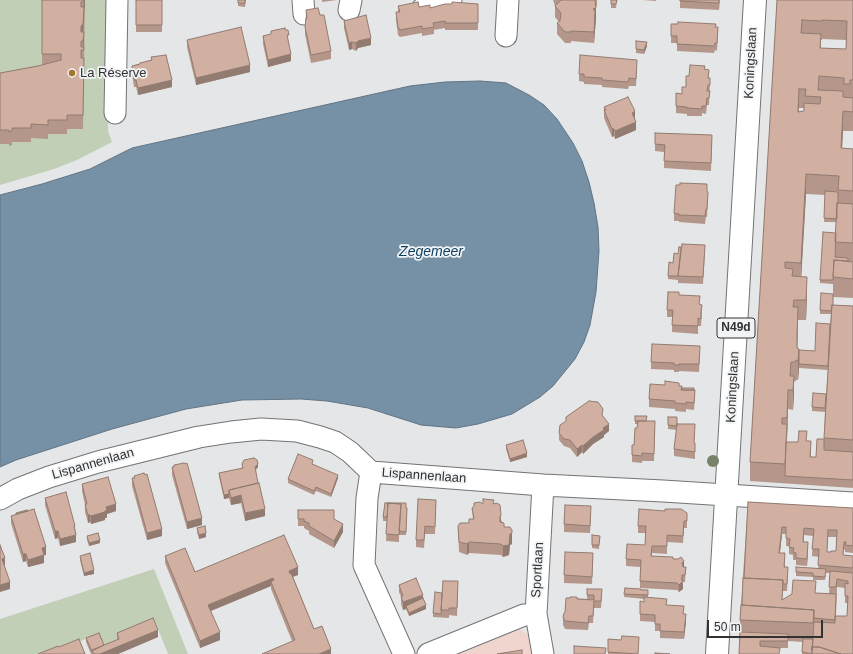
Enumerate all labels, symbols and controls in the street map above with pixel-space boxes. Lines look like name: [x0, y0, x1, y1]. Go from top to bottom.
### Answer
street label: Koningslaan: [741, 27, 761, 99]
place label: La Réserve: [80, 65, 146, 81]
marker: La Réserve: [67, 68, 77, 78]
water label: Zegemeer: [399, 244, 463, 260]
road number: N49d: [717, 318, 755, 338]
street label: Koningslaan: [723, 351, 743, 423]
street label: Lispannenlaan: [50, 445, 136, 483]
street label: Lispannenlaan: [381, 465, 467, 487]
street label: Sportlaan: [529, 542, 547, 598]
scale bar: [709, 612, 825, 638]
text: 50 m: [714, 620, 741, 634]

